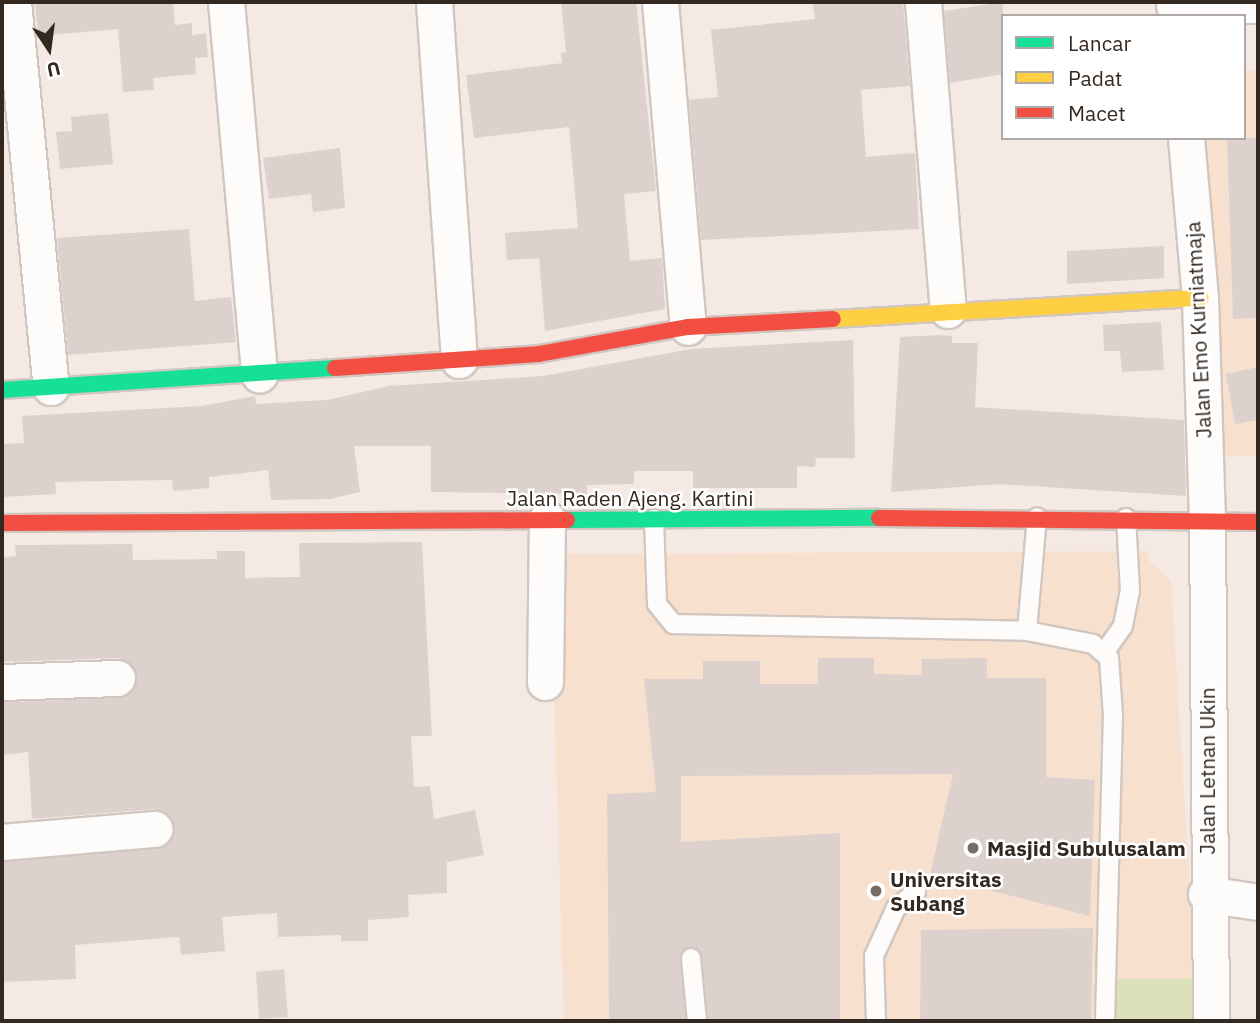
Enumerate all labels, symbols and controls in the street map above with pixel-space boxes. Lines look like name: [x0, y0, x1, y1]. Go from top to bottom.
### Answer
north arrow: [14, 14, 84, 84]
legend: [1001, 14, 1246, 140]
text: Lancar: [1068, 29, 1131, 57]
text: U: [45, 56, 63, 83]
text: Padat: [1068, 64, 1123, 92]
text: Macet: [1068, 99, 1126, 127]
street label: Jalan Emo Kurniatmaja: [1180, 221, 1216, 439]
street label: Jalan Raden Ajeng. Kartini: [507, 485, 753, 511]
street label: Jalan Letnan Ukin: [1194, 687, 1220, 855]
place label: Masjid Subulusalam: [987, 835, 1186, 861]
marker: Masjid Subulusalam: [965, 840, 981, 856]
place label: Universitas Subang: [890, 866, 1002, 916]
marker: Universitas Subang: [868, 883, 884, 899]

